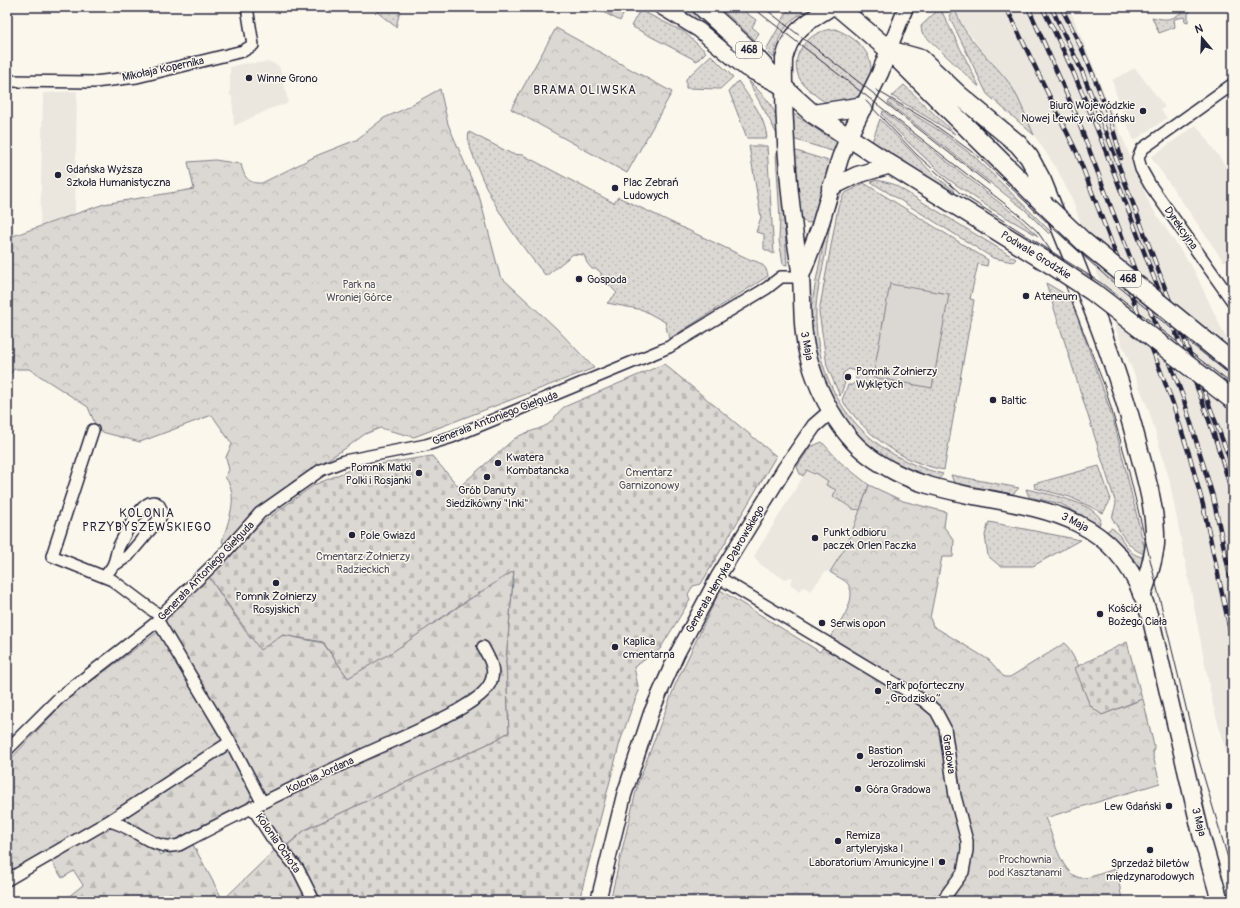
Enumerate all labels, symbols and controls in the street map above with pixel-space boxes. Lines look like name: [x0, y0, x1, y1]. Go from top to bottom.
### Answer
north arrow: [1182, 18, 1222, 58]
text: N: [1193, 21, 1205, 36]
road number: 468: [736, 42, 762, 58]
street label: Mikołaja Kopernika: [121, 54, 205, 84]
place label: Winne Grono: [257, 72, 318, 85]
marker: Winne Grono: [244, 73, 254, 83]
district label: BRAMA OLIWSKA: [533, 83, 637, 98]
place label: Biuro Wojewódzkie Nowej Lewicy w Gdańsku: [1021, 99, 1136, 125]
marker: Biuro Wojewódzkie Nowej Lewicy w Gdańsku: [1138, 106, 1148, 116]
place label: Gdańska Wyższa Szkoła Humanistyczna: [66, 163, 170, 189]
marker: Gdańska Wyższa Szkoła Humanistyczna: [53, 170, 63, 180]
place label: Plac Zebrań Ludowych: [623, 176, 678, 202]
marker: Plac Zebrań Ludowych: [610, 183, 620, 193]
street label: Dyrekcyjna: [1161, 204, 1201, 252]
street label: Podwale Grodzkie: [998, 228, 1074, 282]
road number: 468: [1115, 271, 1141, 287]
place label: Gospoda: [587, 273, 627, 286]
marker: Gospoda: [574, 274, 584, 284]
park label: Park na Wroniej Górce: [326, 278, 392, 304]
place label: Ateneum: [1034, 290, 1078, 303]
marker: Ateneum: [1021, 291, 1031, 301]
street label: 3 Maja: [798, 330, 816, 362]
place label: Pomnik Żołnierzy Wyklętych: [856, 365, 937, 391]
marker: Pomnik Żołnierzy Wyklętych: [843, 372, 853, 382]
street label: Generała Antoniego Giełguda: [430, 388, 560, 448]
place label: Baltic: [1001, 394, 1027, 407]
marker: Baltic: [988, 395, 998, 405]
place label: Kwatera Kombatancka: [506, 451, 569, 477]
marker: Kwatera Kombatancka: [493, 458, 503, 468]
place label: Pomnik Matki Polki i Rosjanki: [346, 461, 411, 487]
park label: Cmentarz Garnizonowy: [619, 466, 680, 492]
marker: Pomnik Matki Polki i Rosjanki: [414, 468, 424, 478]
marker: Grób Danuty Siedzikówny "Inki": [482, 472, 492, 482]
place label: Grób Danuty Siedzikówny "Inki": [446, 484, 528, 510]
street label: Generała Henryka Dąbrowskiego: [683, 503, 767, 635]
district label: KOLONIA PRZYBYSZEWSKIEGO: [82, 506, 212, 535]
street label: 3 Maja: [1059, 510, 1091, 534]
street label: Generała Antoniego Giełguda: [155, 519, 257, 623]
place label: Punkt odbioru paczek Orlen Paczka: [823, 526, 916, 552]
place label: Pole Gwiazd: [360, 529, 415, 542]
marker: Pole Gwiazd: [347, 530, 357, 540]
marker: Punkt odbioru paczek Orlen Paczka: [810, 533, 820, 543]
park label: Cmentarz Żołnierzy Radzieckich: [316, 550, 410, 576]
marker: Pomnik Żołnierzy Rosyjskich: [271, 578, 281, 588]
place label: Pomnik Żołnierzy Rosyjskich: [236, 590, 317, 616]
place label: Kościół Bożego Ciała: [1108, 602, 1167, 628]
marker: Kościół Bożego Ciała: [1095, 609, 1105, 619]
place label: Serwis opon: [830, 617, 886, 630]
marker: Serwis opon: [817, 618, 827, 628]
place label: Kaplica cmentarna: [623, 635, 675, 661]
marker: Kaplica cmentarna: [610, 642, 620, 652]
place label: Park poforteczny „Grodzisko”: [886, 679, 965, 705]
marker: Park poforteczny „Grodzisko”: [873, 686, 883, 696]
street label: Gradowa: [940, 733, 958, 775]
place label: Bastion Jerozolimski: [868, 744, 925, 770]
marker: Bastion Jerozolimski: [855, 751, 865, 761]
street label: Kolonia Jordana: [284, 754, 356, 796]
place label: Góra Gradowa: [866, 783, 931, 796]
marker: Góra Gradowa: [853, 784, 863, 794]
place label: Lew Gdański: [1104, 800, 1161, 813]
marker: Lew Gdański: [1164, 801, 1174, 811]
street label: 3 Maja: [1189, 806, 1209, 838]
street label: Kolonia Ochota: [253, 811, 303, 875]
place label: Remiza artyleryjska I: [846, 829, 903, 855]
marker: Remiza artyleryjska I: [833, 836, 843, 846]
marker: Sprzedaż biletów międzynarodowych: [1145, 845, 1155, 855]
park label: Prochownia pod Kasztanami: [988, 853, 1062, 879]
place label: Laboratorium Amunicyjne I: [809, 856, 934, 869]
marker: Laboratorium Amunicyjne I: [937, 857, 947, 867]
place label: Sprzedaż biletów międzynarodowych: [1106, 857, 1194, 883]

